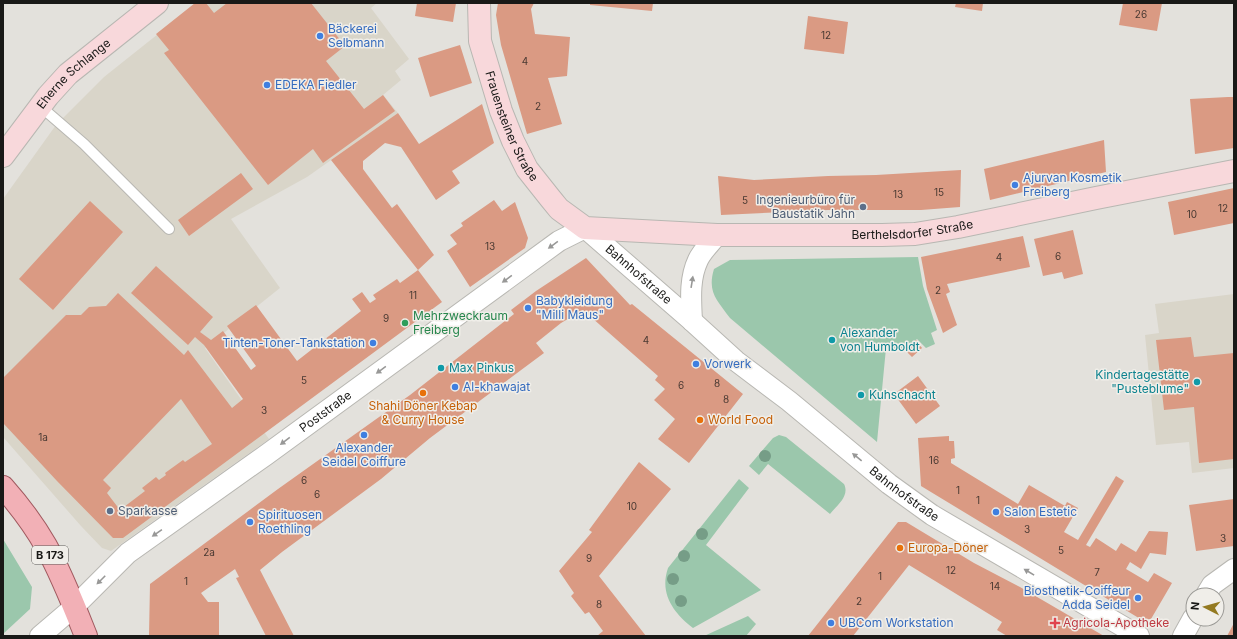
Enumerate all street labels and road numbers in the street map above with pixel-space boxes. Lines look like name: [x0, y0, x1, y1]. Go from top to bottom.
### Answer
street label: Eherne Schlange: [33, 35, 113, 112]
street label: Frauensteiner Straße: [482, 69, 542, 184]
street label: Berthelsdorfer Straße: [851, 216, 974, 242]
street label: Bahnhofstraße: [602, 241, 675, 307]
street label: Poststraße: [296, 387, 354, 435]
street label: Bahnhofstraße: [866, 463, 942, 524]
road number: B 173: [32, 546, 68, 564]

